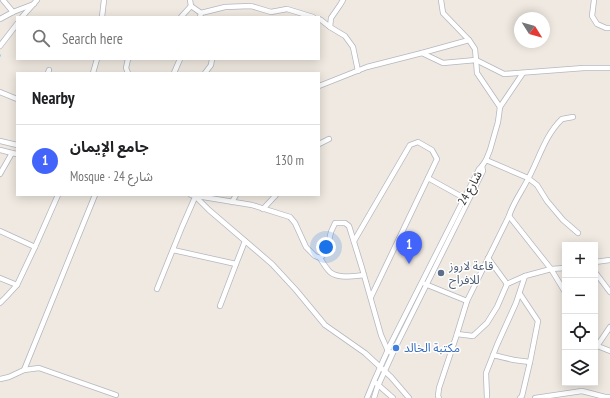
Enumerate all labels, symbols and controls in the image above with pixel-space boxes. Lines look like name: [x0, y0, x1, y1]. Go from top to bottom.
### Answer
north arrow: [514, 12, 550, 48]
search box: [16, 16, 320, 60]
icon: search: [30, 27, 52, 49]
text: Search here: [62, 29, 123, 48]
text: Nearby: [32, 87, 75, 109]
text: جامع الإيمان: [70, 137, 149, 156]
text: 1: [42, 152, 48, 169]
text: 130 m: [275, 152, 304, 169]
text: Mosque · شارع 24: [70, 168, 153, 185]
street label: شارع 24: [454, 168, 487, 208]
pin: 1: [396, 231, 422, 264]
your location: [316, 237, 336, 257]
map controls: [562, 242, 598, 386]
button: +: [562, 242, 598, 278]
place label: قاعة لاروز للافراح: [448, 258, 493, 289]
marker: قاعة لاروز للافراح: [436, 268, 446, 278]
button: −: [562, 278, 598, 314]
button: locate: [562, 314, 598, 350]
place label: مكتبة الخالد: [404, 340, 460, 355]
marker: مكتبة الخالد: [391, 343, 401, 353]
button: layers: [562, 350, 598, 386]

